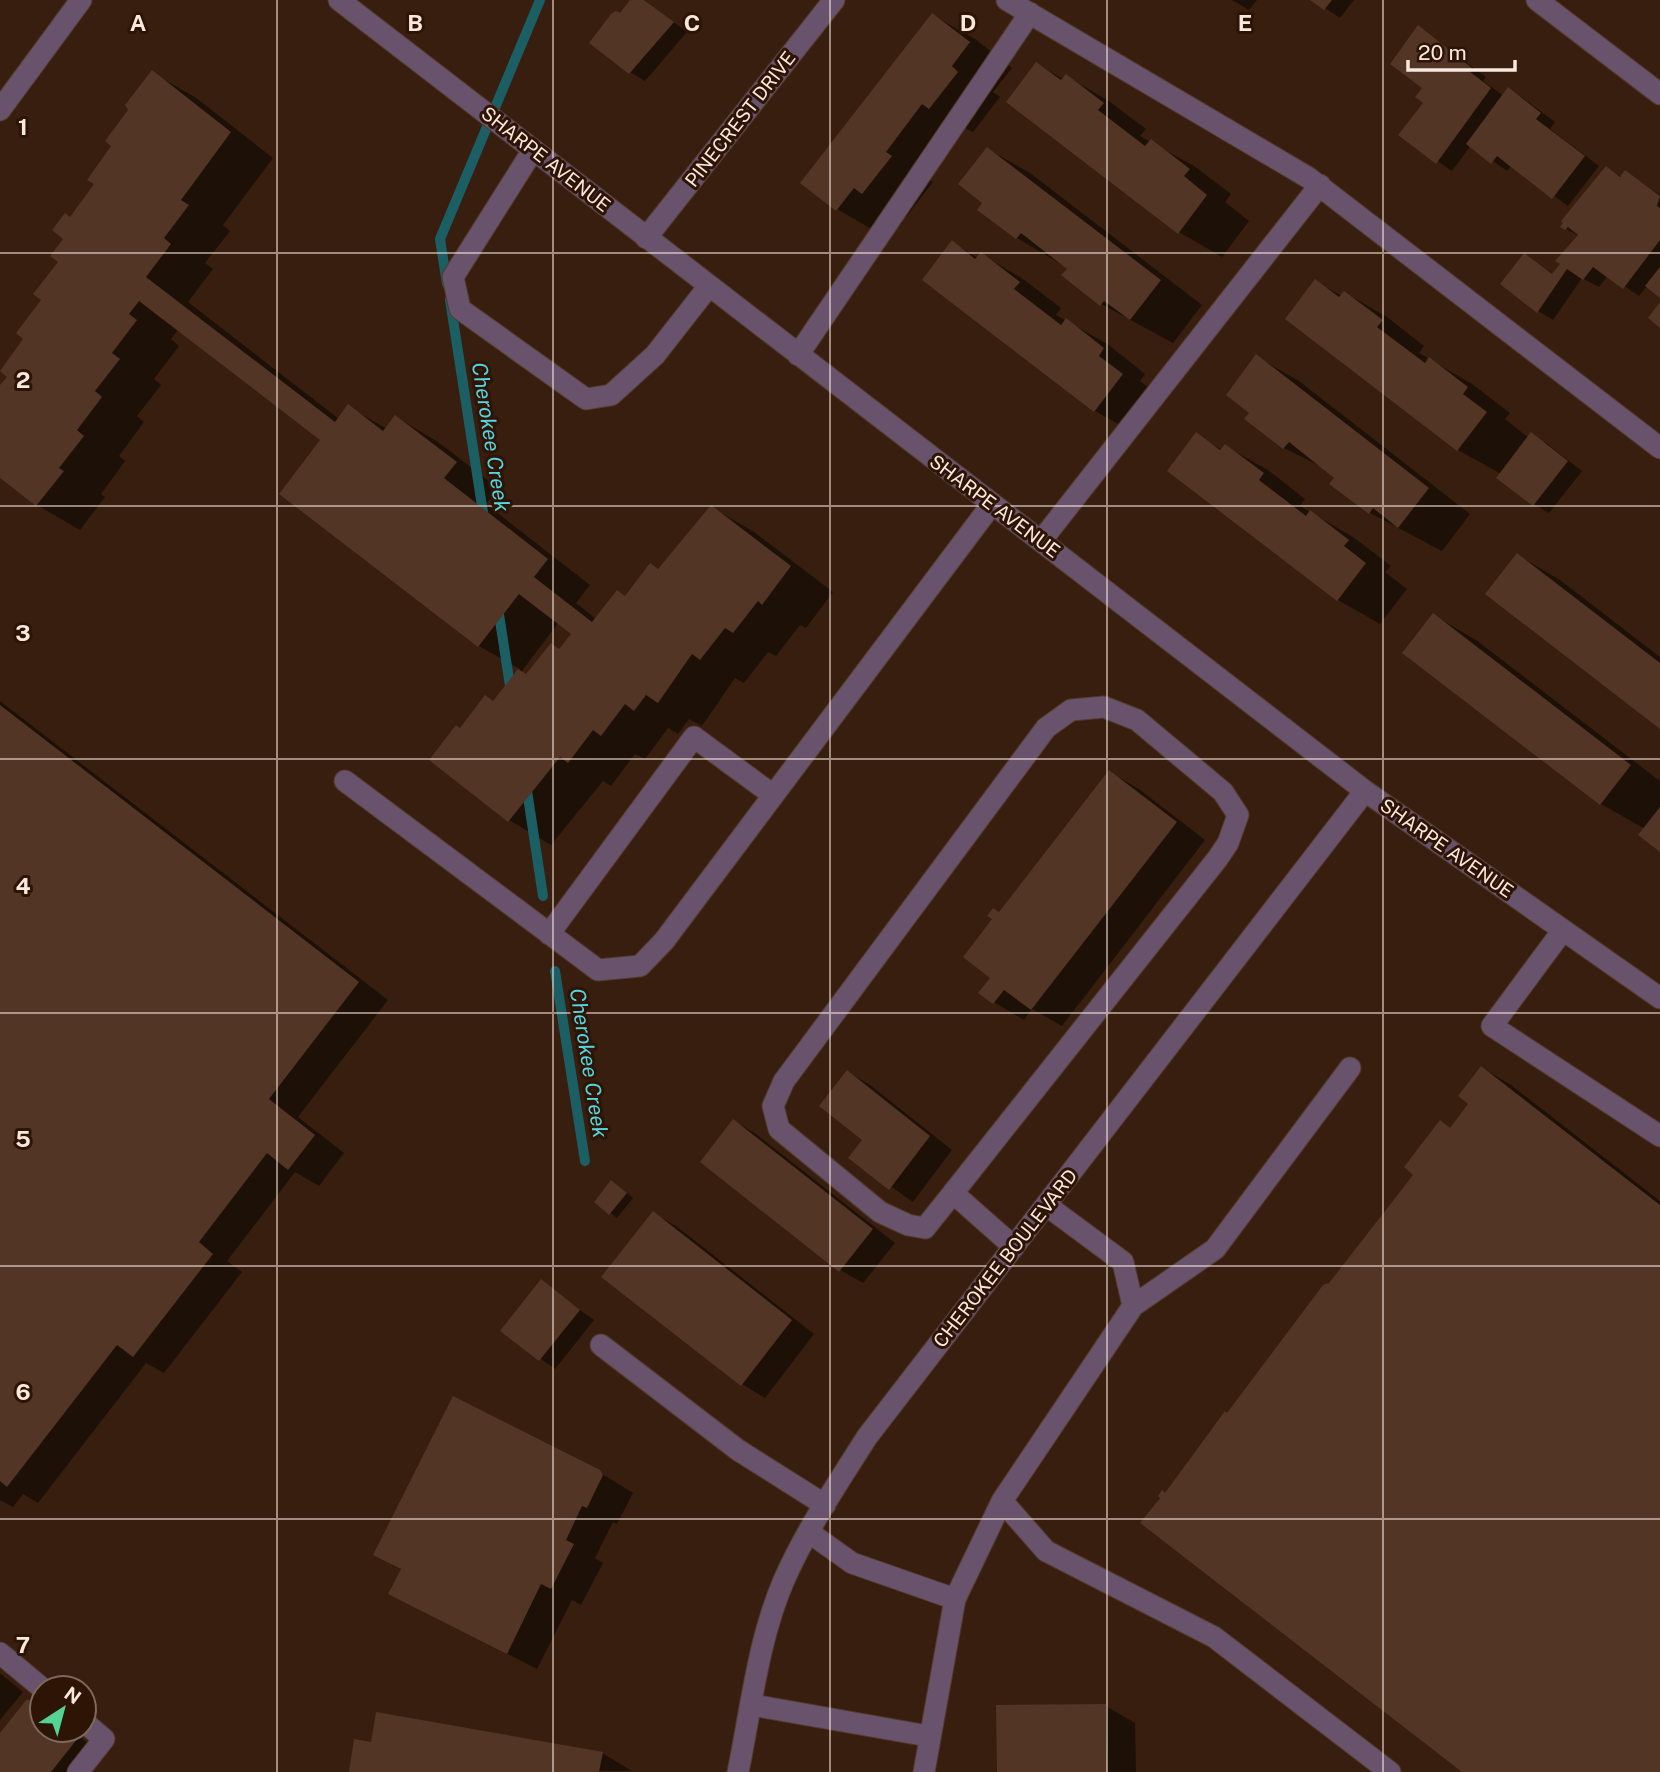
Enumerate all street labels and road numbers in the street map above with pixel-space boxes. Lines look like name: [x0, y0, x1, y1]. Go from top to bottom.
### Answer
street label: PINECREST DRIVE: [680, 47, 800, 191]
street label: SHARPE AVENUE: [477, 102, 615, 216]
street label: SHARPE AVENUE: [926, 450, 1064, 562]
street label: SHARPE AVENUE: [1376, 794, 1518, 902]
street label: CHEROKEE BOULEVARD: [929, 1165, 1081, 1351]

